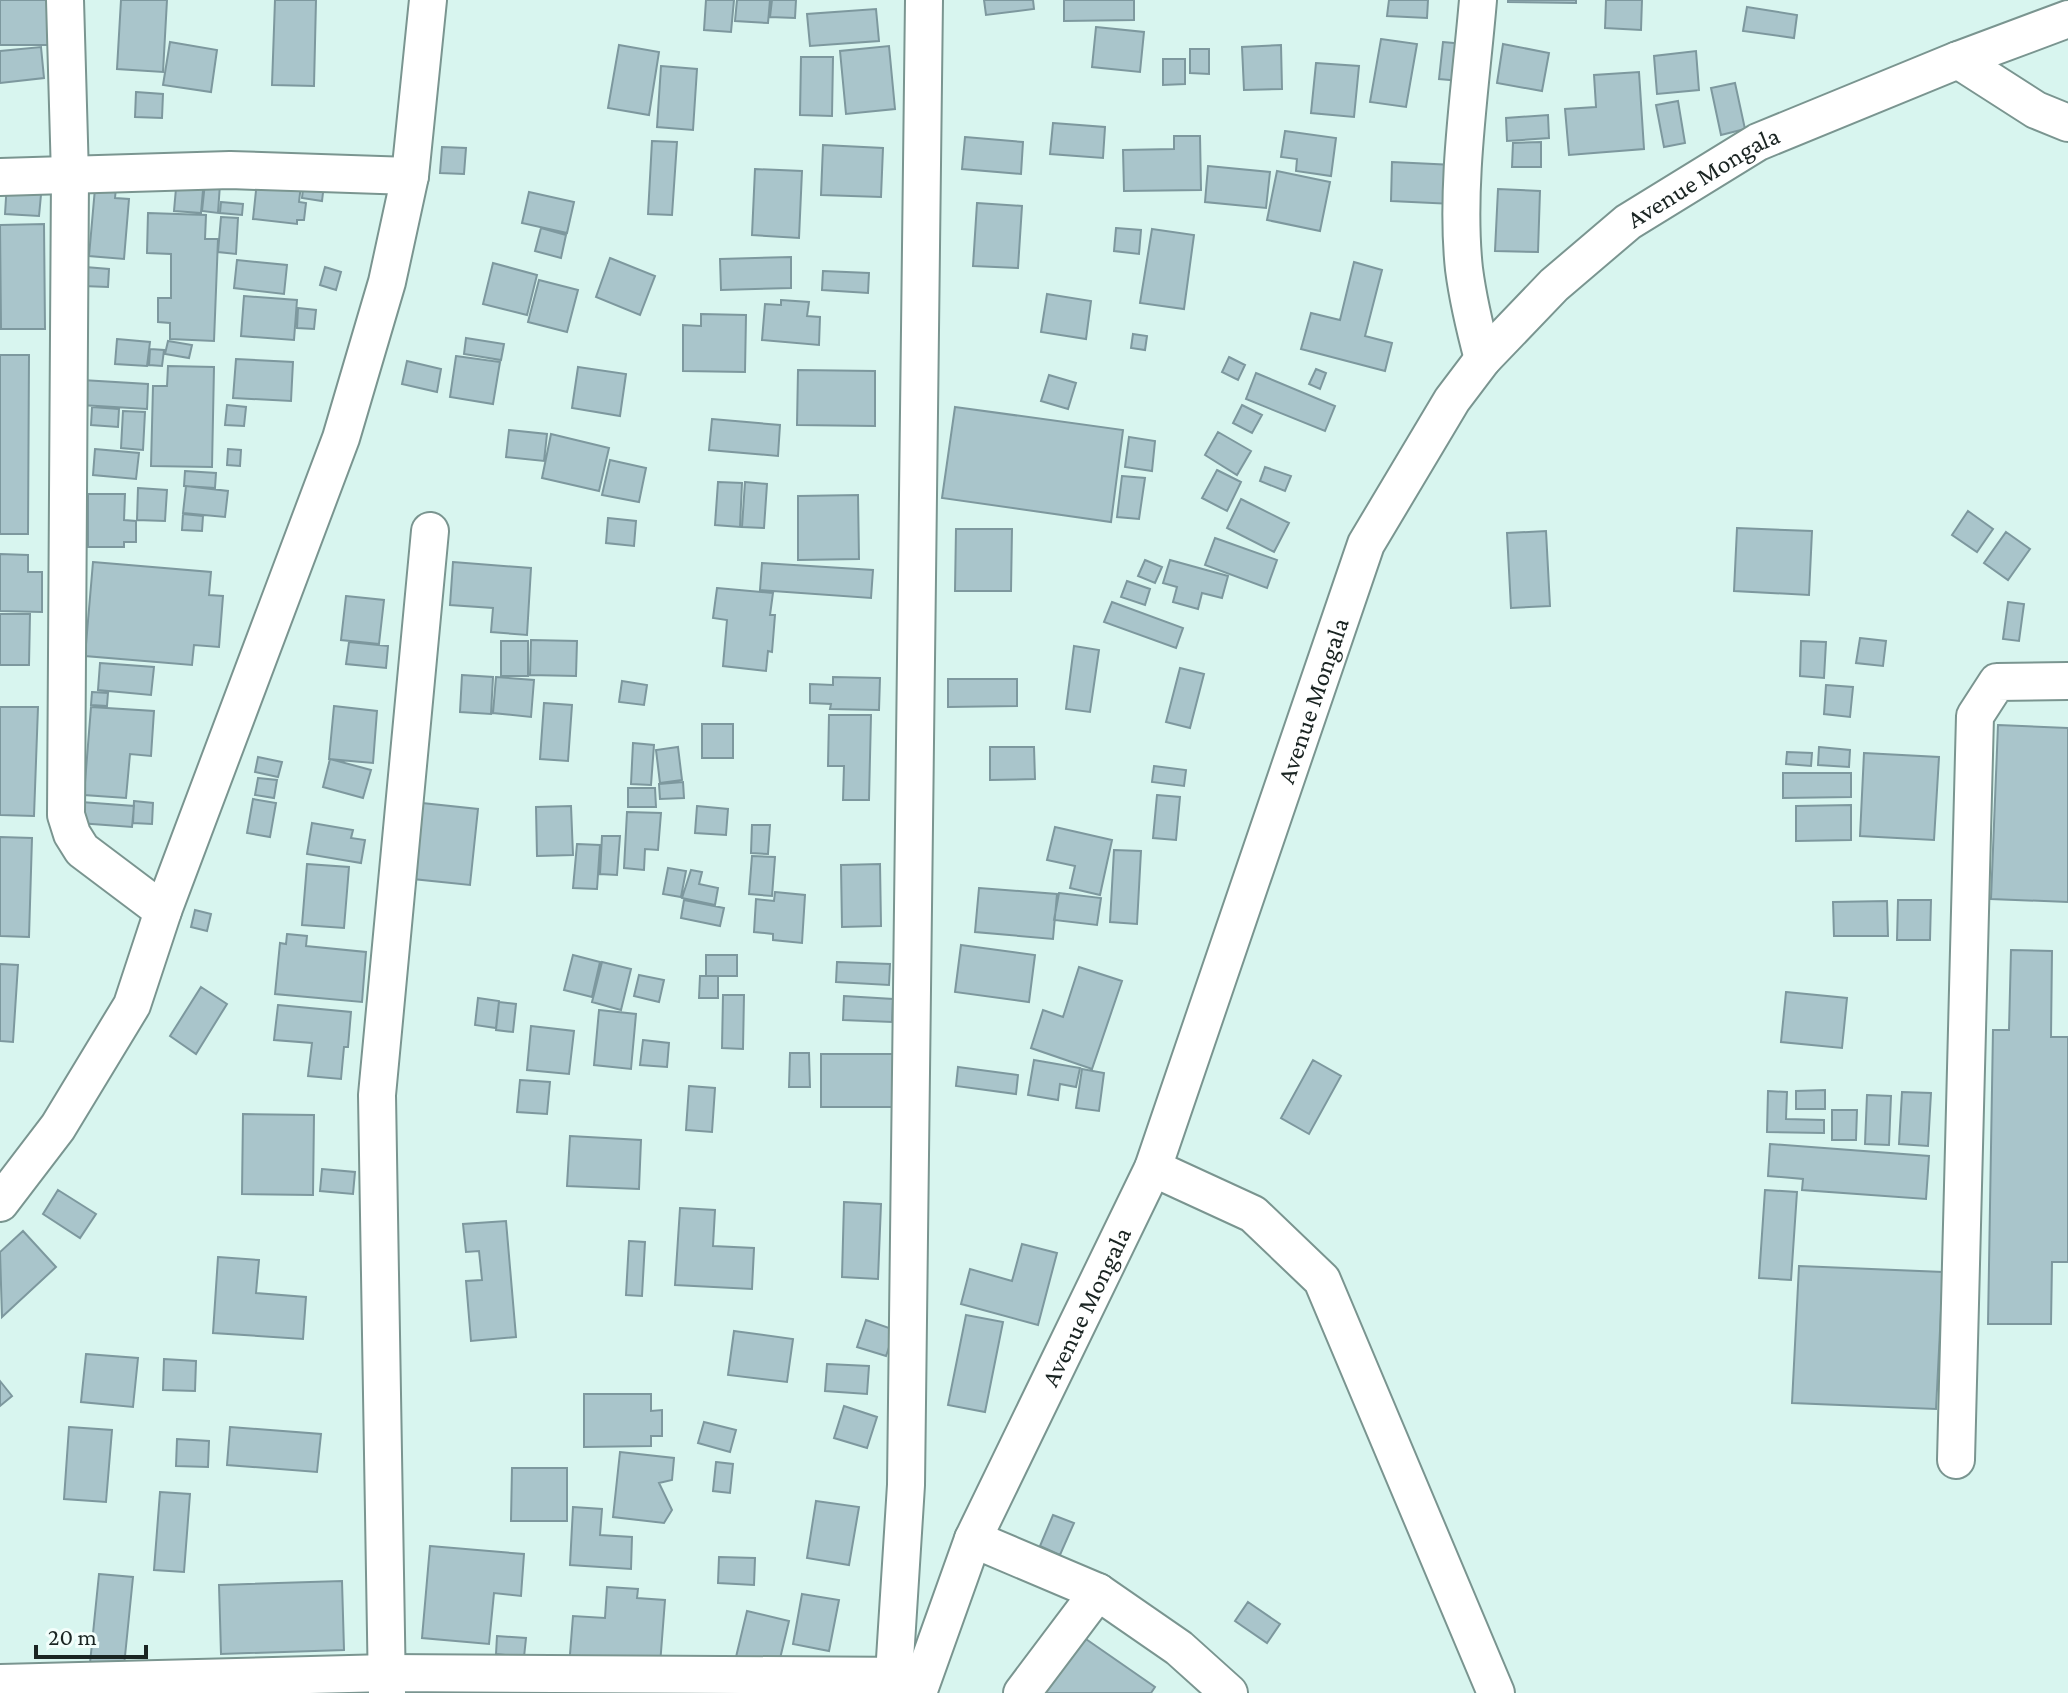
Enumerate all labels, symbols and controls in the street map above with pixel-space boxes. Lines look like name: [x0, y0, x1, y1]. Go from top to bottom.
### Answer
street label: Avenue Mongala: [1621, 120, 1784, 234]
street label: Avenue Mongala: [1271, 614, 1354, 787]
street label: Avenue Mongala: [1035, 1222, 1137, 1391]
scale bar: [36, 1609, 146, 1659]
text: 20 m: [48, 1623, 97, 1650]

